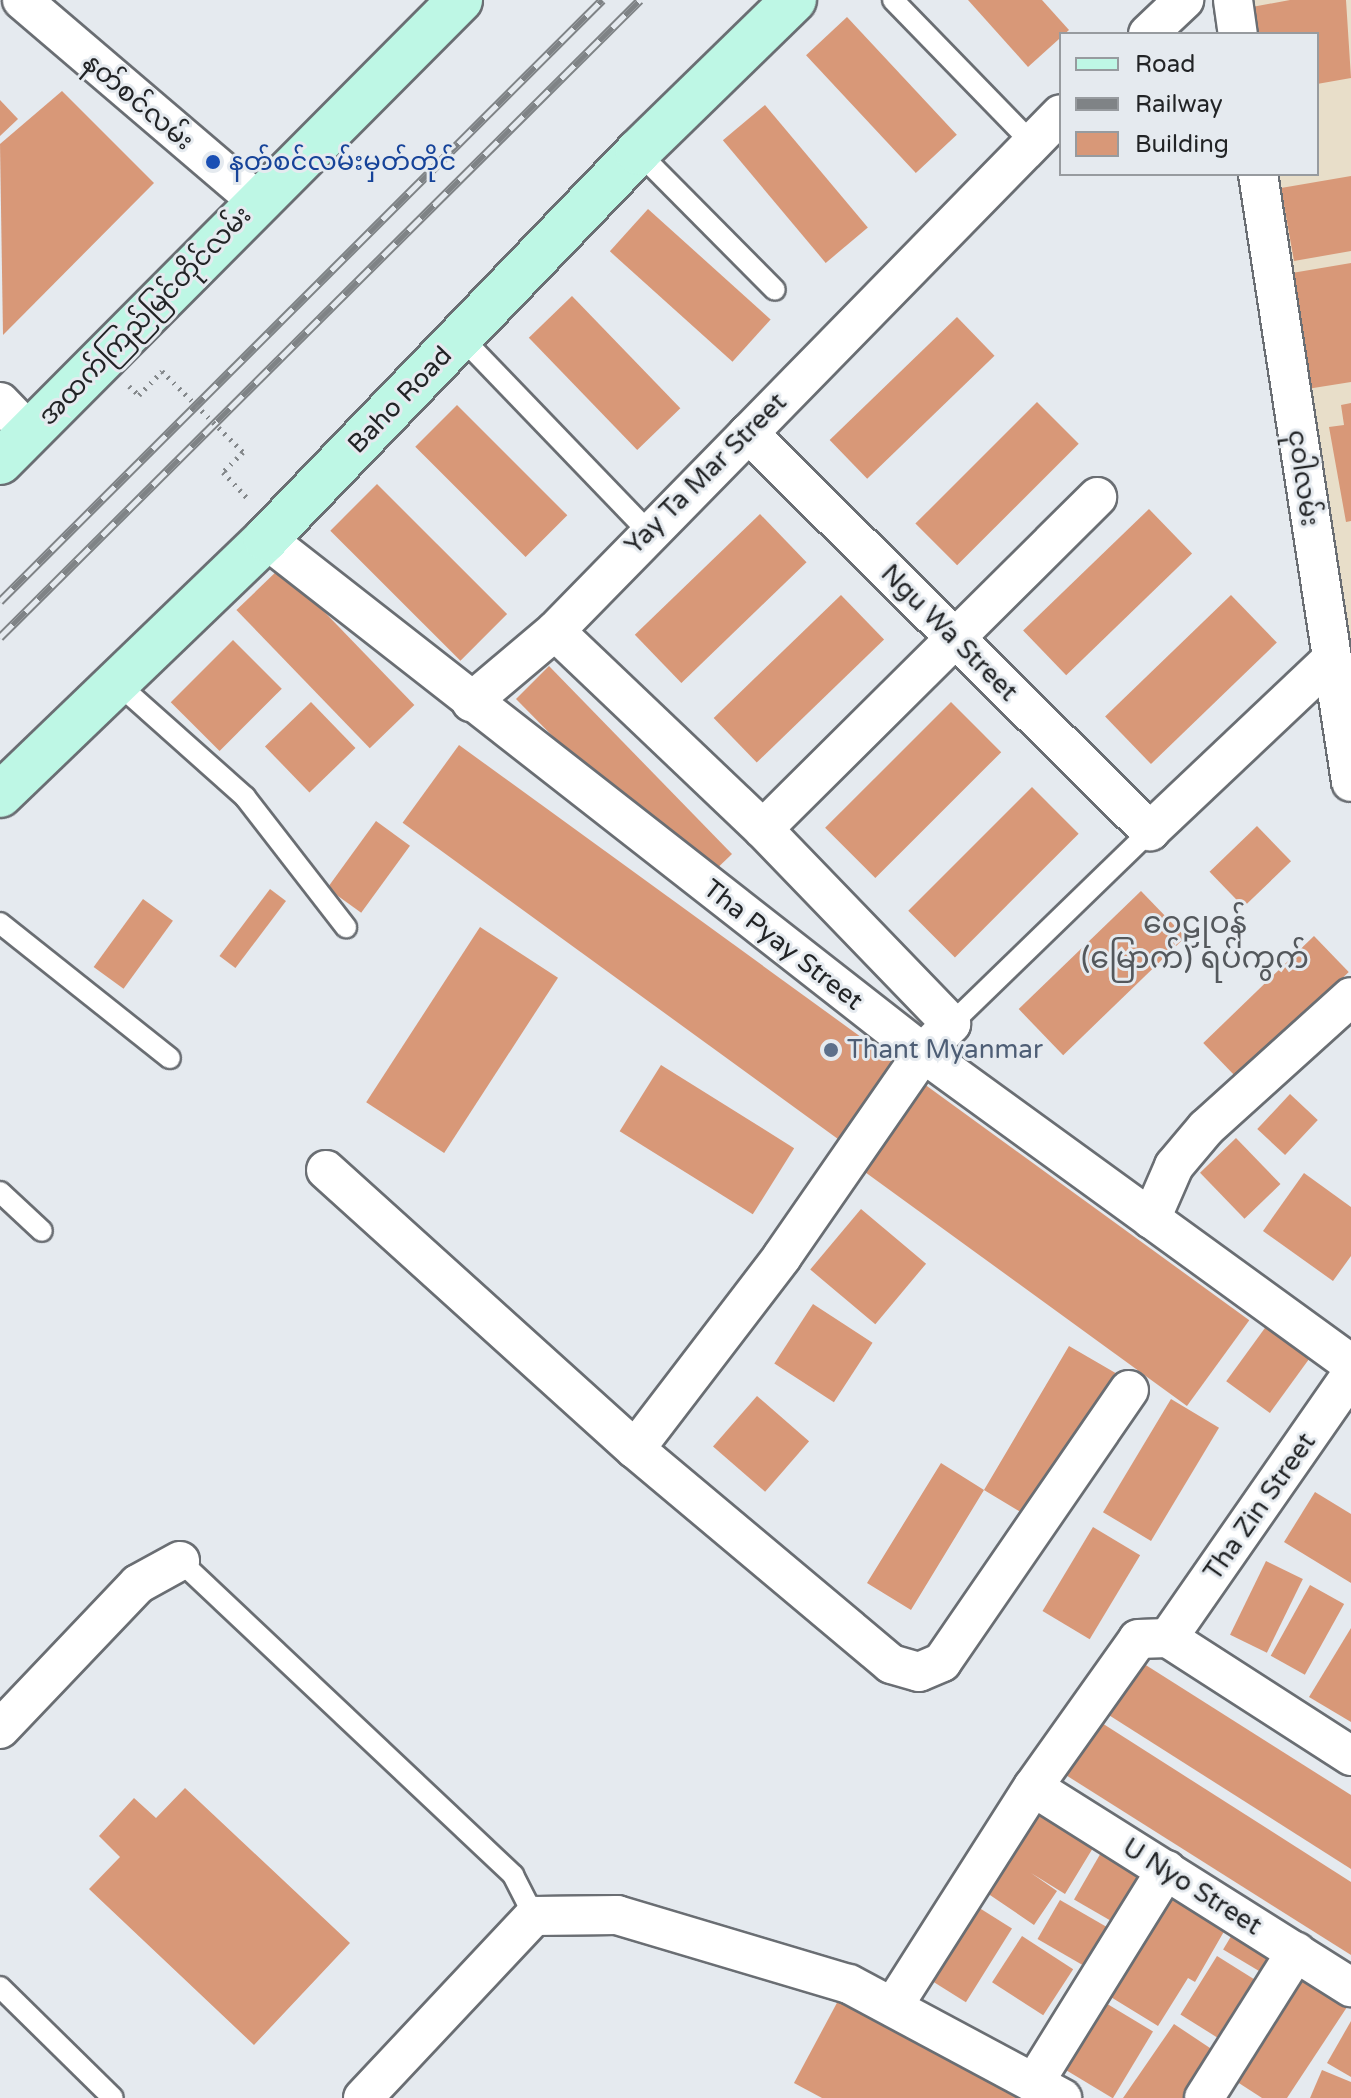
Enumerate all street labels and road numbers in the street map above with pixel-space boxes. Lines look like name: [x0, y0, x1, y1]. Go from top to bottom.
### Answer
street label: နတ်စင်လမ်း: [77, 47, 199, 157]
street label: အထက်ကြည်မြင်တိုင်လမ်း: [32, 200, 258, 432]
street label: Baho Road: [341, 340, 459, 460]
street label: Yay Ta Mar Street: [619, 387, 793, 561]
street label: ငုဝါလမ်း: [1281, 428, 1325, 528]
street label: Ngu Wa Street: [874, 558, 1024, 708]
street label: Tha Pyay Street: [697, 873, 869, 1017]
street label: Tha Zin Street: [1198, 1427, 1322, 1587]
street label: U Nyo Street: [1117, 1832, 1267, 1942]

